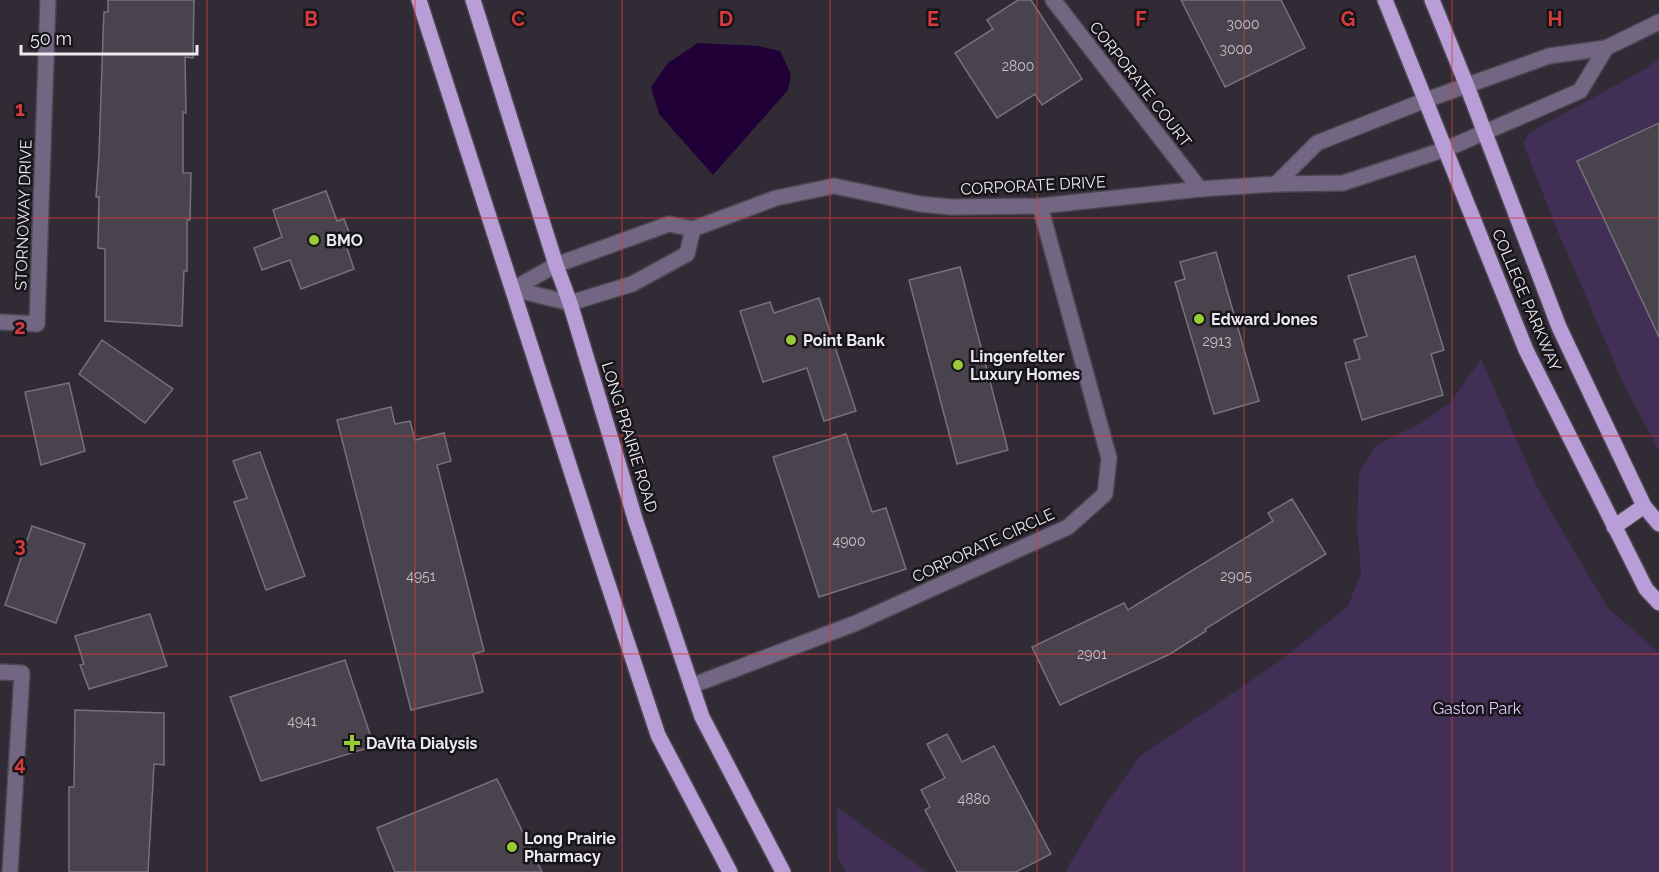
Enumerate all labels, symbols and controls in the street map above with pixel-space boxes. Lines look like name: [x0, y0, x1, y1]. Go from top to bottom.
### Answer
text: B: [304, 7, 318, 31]
text: C: [511, 7, 525, 31]
text: D: [719, 7, 733, 31]
text: E: [927, 7, 939, 31]
text: F: [1135, 7, 1147, 31]
text: G: [1341, 7, 1355, 31]
text: H: [1548, 7, 1562, 31]
house number: 3000: [1226, 16, 1260, 32]
scale bar: [21, 18, 196, 56]
street label: CORPORATE COURT: [1086, 18, 1196, 151]
text: 50 m: [30, 28, 72, 49]
house number: 3000: [1219, 41, 1253, 57]
house number: 2800: [1002, 58, 1034, 74]
text: 1: [15, 97, 25, 121]
street label: STORNOWAY DRIVE: [11, 139, 36, 291]
street label: CORPORATE DRIVE: [960, 172, 1106, 199]
street label: COLLEGE PARKWAY: [1488, 226, 1565, 375]
place label: BMO: [326, 231, 363, 250]
marker: BMO: [307, 233, 321, 247]
place label: Edward Jones: [1211, 310, 1318, 329]
marker: Edward Jones: [1192, 312, 1206, 326]
text: 2: [14, 315, 26, 339]
place label: Point Bank: [803, 331, 885, 350]
marker: Point Bank: [784, 333, 798, 347]
house number: 2913: [1203, 333, 1231, 349]
place label: Lingenfelter Luxury Homes: [970, 347, 1080, 384]
marker: Lingenfelter Luxury Homes: [951, 358, 965, 372]
street label: LONG PRAIRIE ROAD: [598, 360, 661, 515]
street label: CORPORATE CIRCLE: [909, 504, 1057, 587]
text: 3: [14, 533, 26, 557]
house number: 4900: [833, 533, 865, 549]
house number: 4951: [406, 568, 436, 584]
house number: 2905: [1220, 568, 1252, 584]
house number: 2901: [1077, 646, 1107, 662]
park label: Gaston Park: [1433, 699, 1522, 718]
house number: 4941: [287, 713, 317, 729]
marker: DaVita Dialysis: [343, 734, 361, 752]
place label: DaVita Dialysis: [366, 734, 478, 753]
text: 4: [14, 751, 26, 775]
house number: 4880: [958, 791, 990, 807]
place label: Long Prairie Pharmacy: [524, 829, 616, 866]
marker: Long Prairie Pharmacy: [505, 840, 519, 854]

